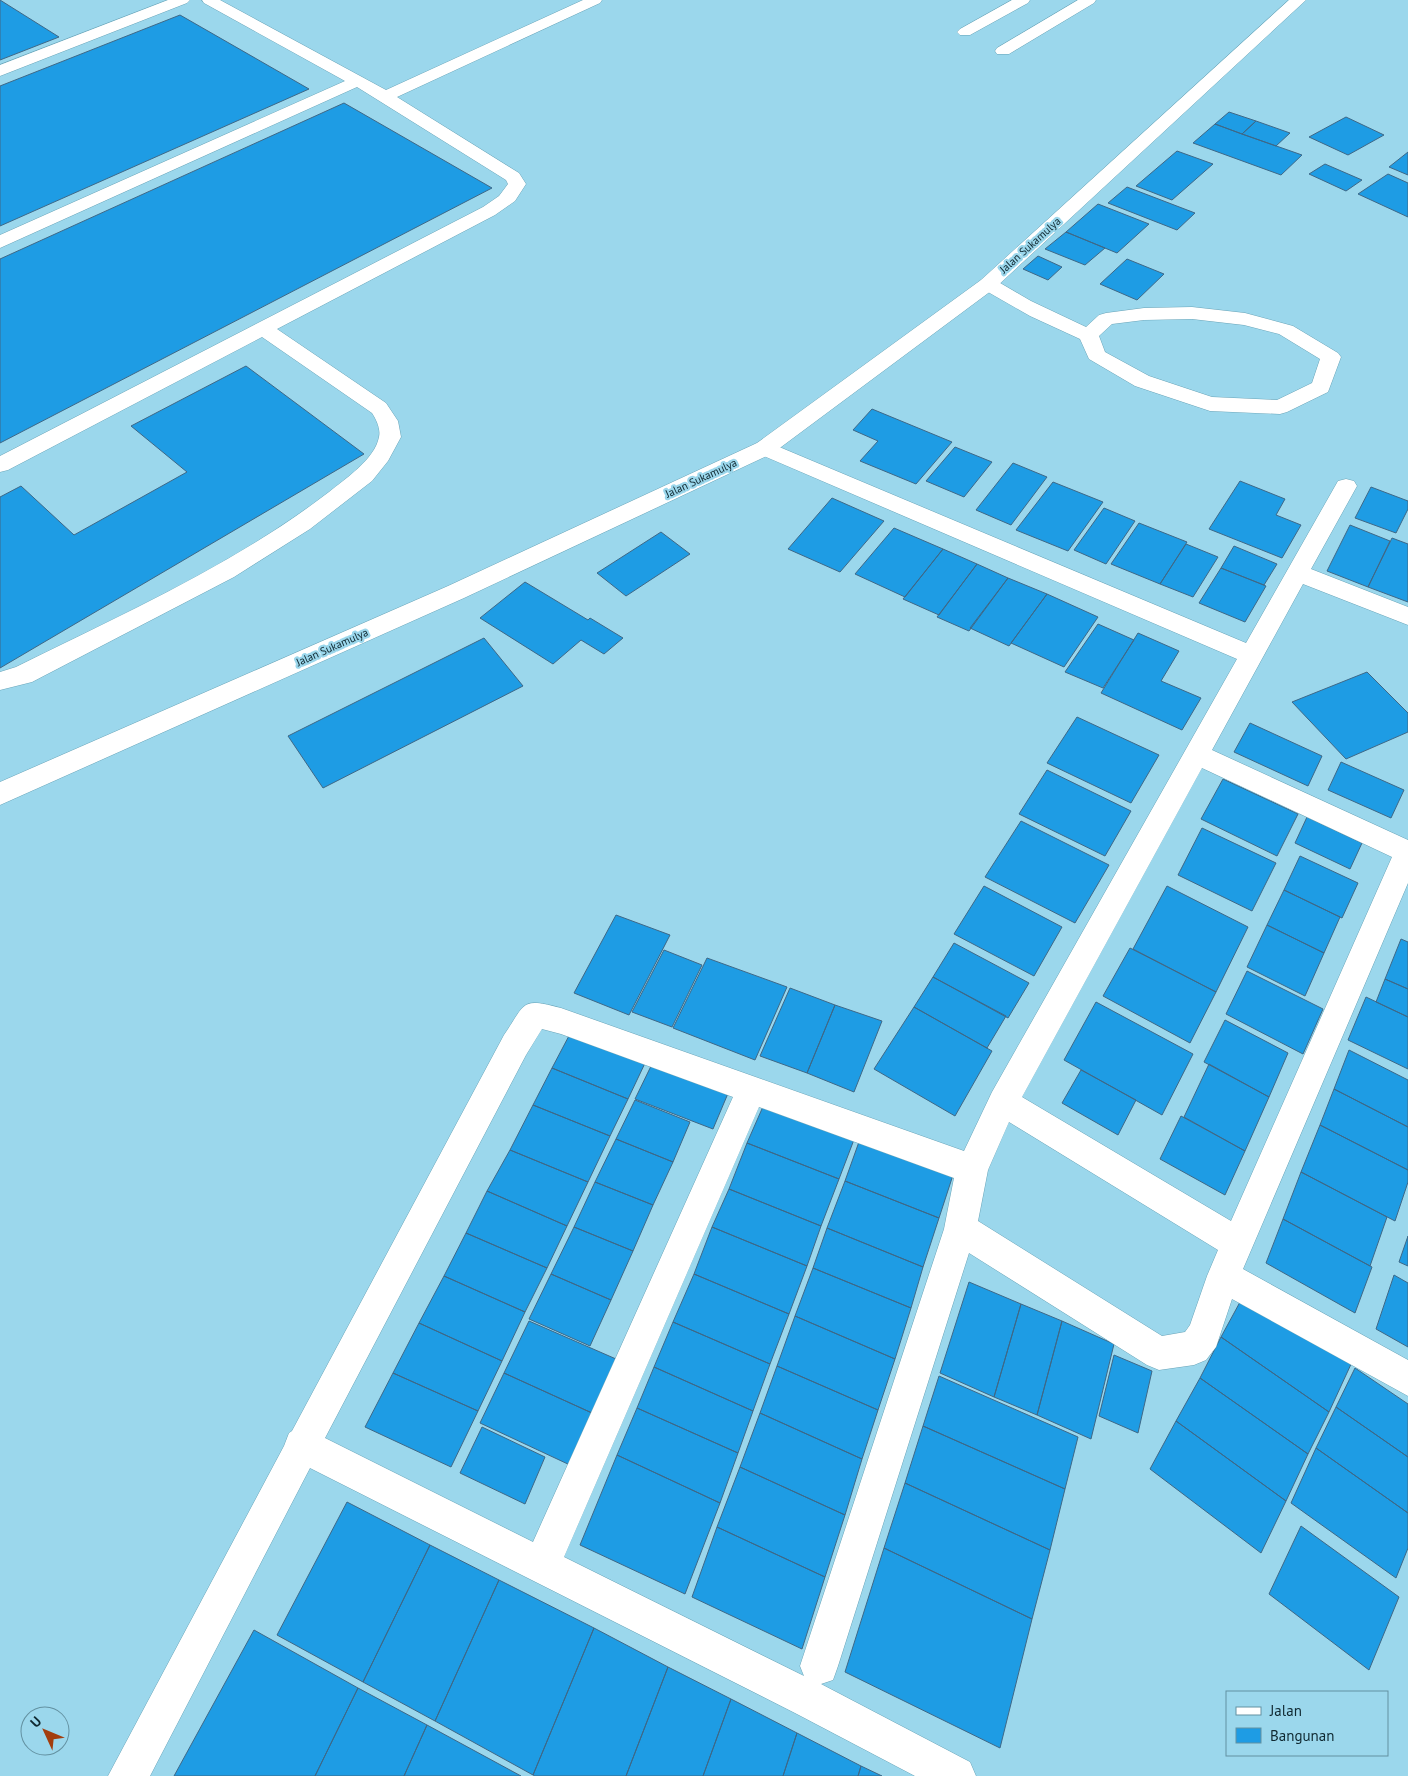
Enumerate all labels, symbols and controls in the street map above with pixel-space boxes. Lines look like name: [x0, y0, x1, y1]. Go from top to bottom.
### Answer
street label: Jalan Sukamulya: [996, 214, 1063, 277]
street label: Jalan Sukamulya: [662, 455, 739, 501]
street label: Jalan Sukamulya: [293, 625, 370, 670]
legend: [1226, 1691, 1388, 1756]
text: Jalan: [1269, 1701, 1302, 1720]
north arrow: [20, 1706, 70, 1756]
text: U: [26, 1713, 45, 1731]
text: Bangunan: [1270, 1726, 1334, 1745]

